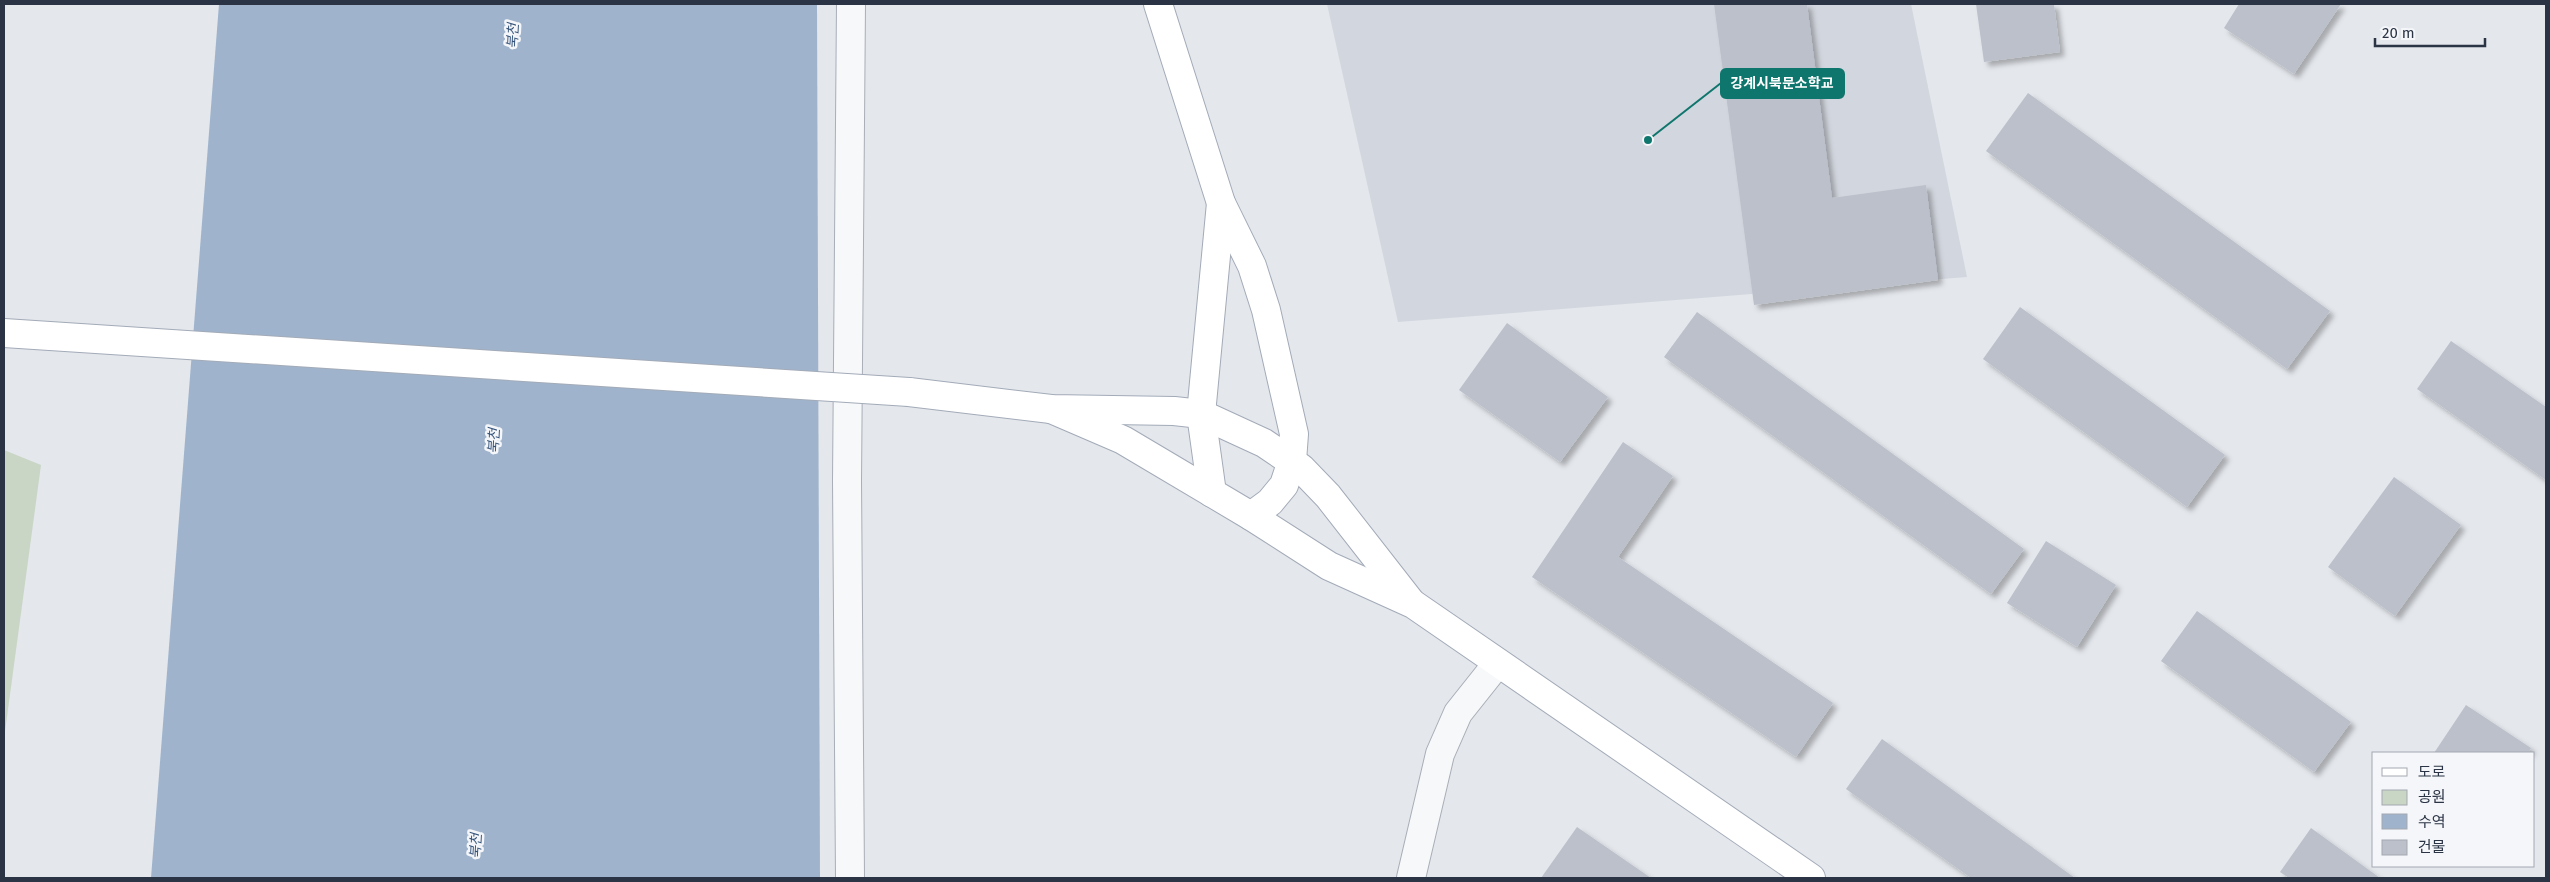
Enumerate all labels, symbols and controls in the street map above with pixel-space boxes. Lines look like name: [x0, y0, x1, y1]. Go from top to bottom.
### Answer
scale bar: [2375, 15, 2485, 47]
water label: 북천: [504, 22, 522, 49]
text: 20 m: [2382, 24, 2415, 42]
callout: 강계시북문소학교: [1721, 69, 1844, 98]
text: 강계시북문소학교: [1730, 75, 1834, 92]
water label: 북천: [485, 427, 503, 454]
legend: [2372, 752, 2535, 867]
text: 도로: [2418, 763, 2446, 781]
text: 공원: [2418, 788, 2446, 806]
text: 수역: [2418, 813, 2446, 831]
water label: 북천: [467, 832, 485, 859]
text: 건물: [2418, 838, 2446, 856]

